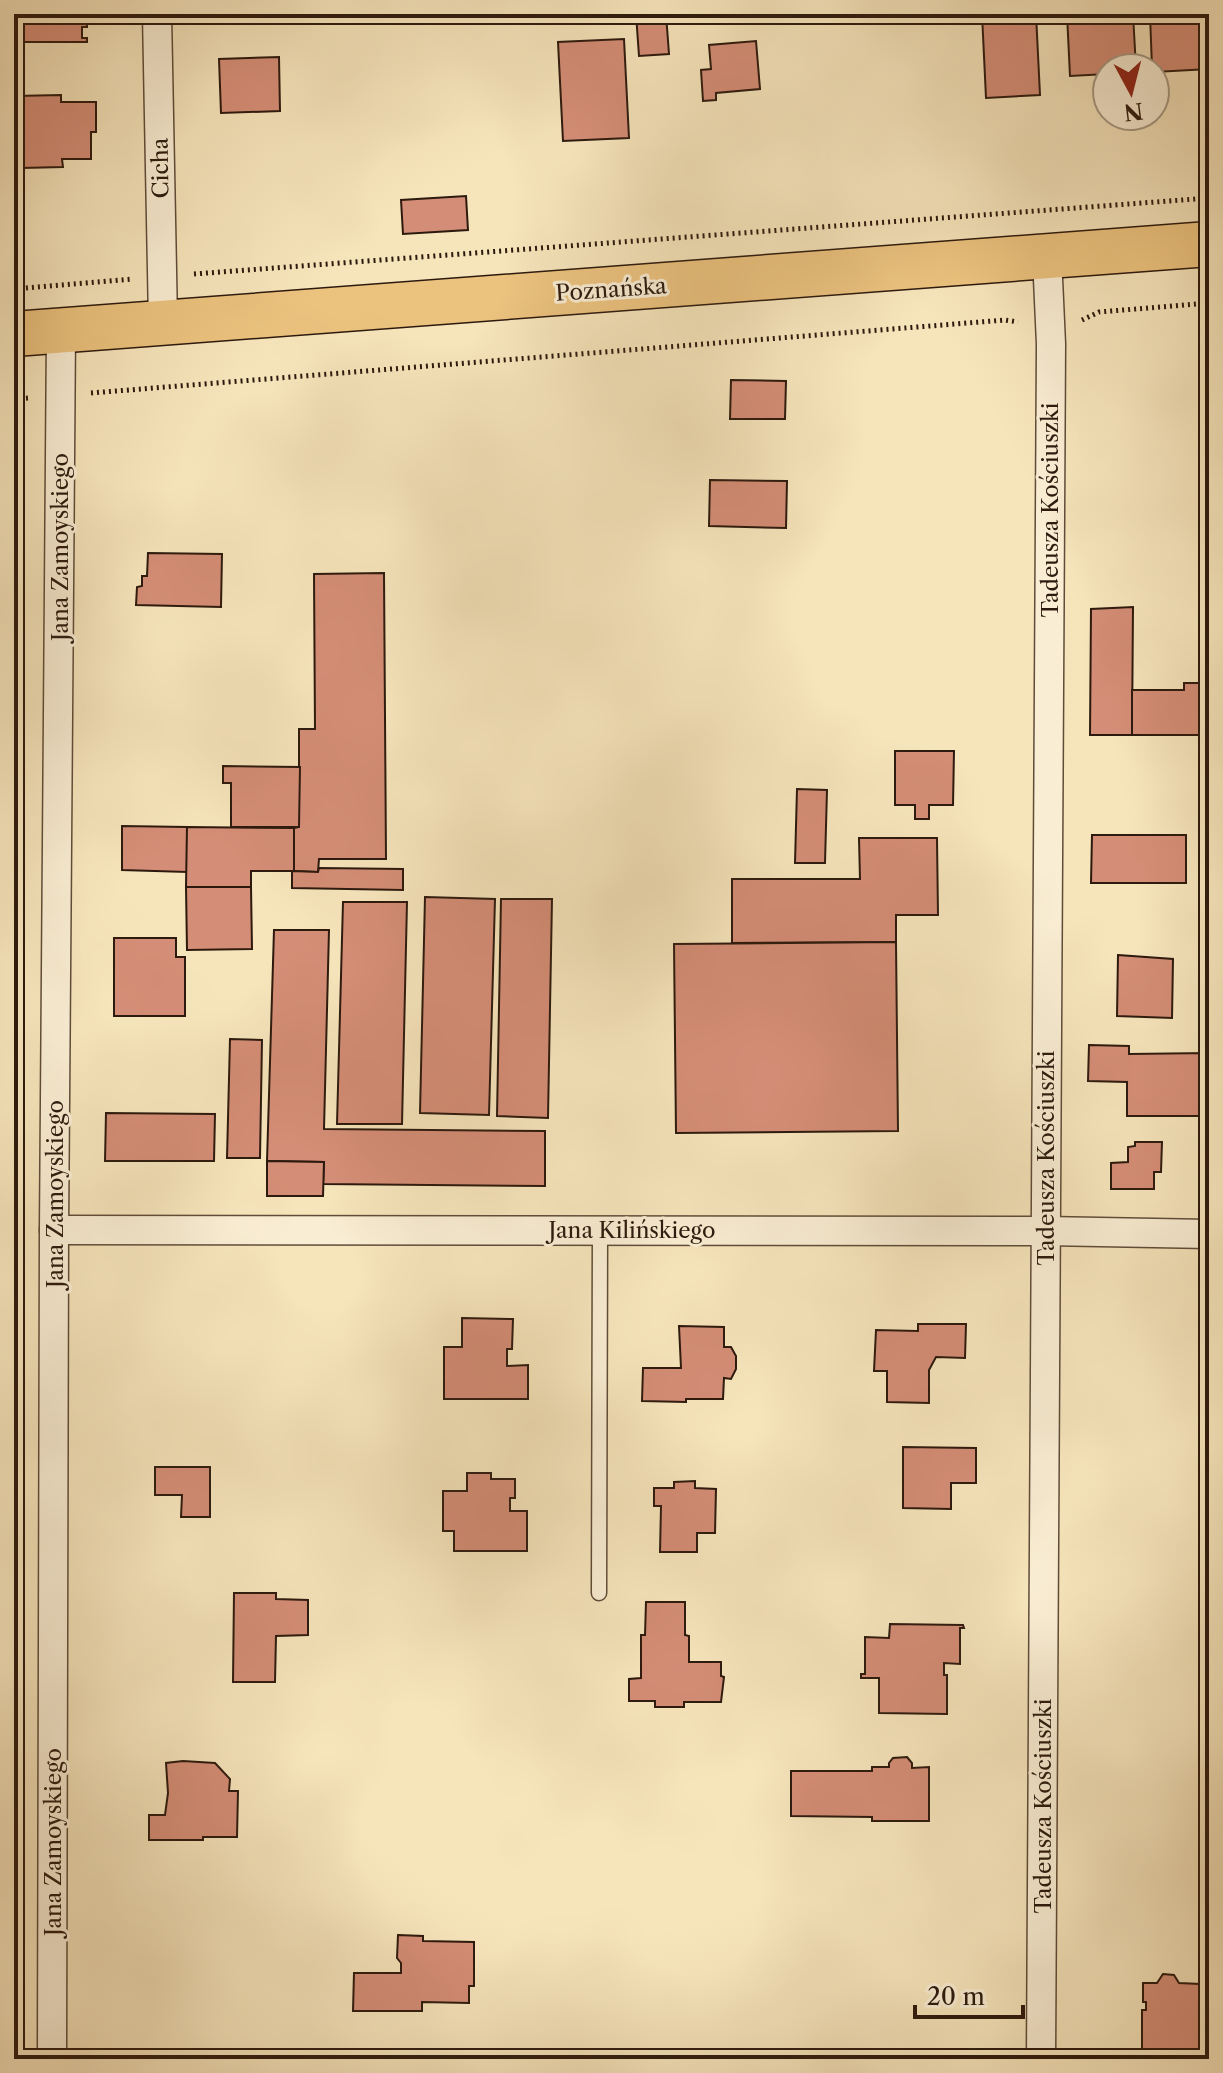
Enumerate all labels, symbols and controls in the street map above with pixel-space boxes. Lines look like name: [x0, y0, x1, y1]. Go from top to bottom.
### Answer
north arrow: [1091, 52, 1171, 132]
text: N: [1122, 97, 1145, 126]
street label: Cicha: [146, 137, 175, 199]
street label: Poznańska: [555, 272, 668, 307]
street label: Tadeusza Kościuszki: [1037, 402, 1064, 617]
street label: Jana Zamoyskiego: [47, 453, 74, 644]
street label: Tadeusza Kościuszki: [1033, 1050, 1060, 1265]
street label: Jana Zamoyskiego: [42, 1100, 69, 1291]
street label: Jana Kilińskiego: [546, 1217, 715, 1244]
street label: Tadeusza Kościuszki: [1030, 1698, 1057, 1913]
street label: Jana Zamoyskiego: [40, 1748, 67, 1939]
scale bar: [915, 1969, 1023, 2019]
text: 20 m: [927, 1982, 985, 2011]

